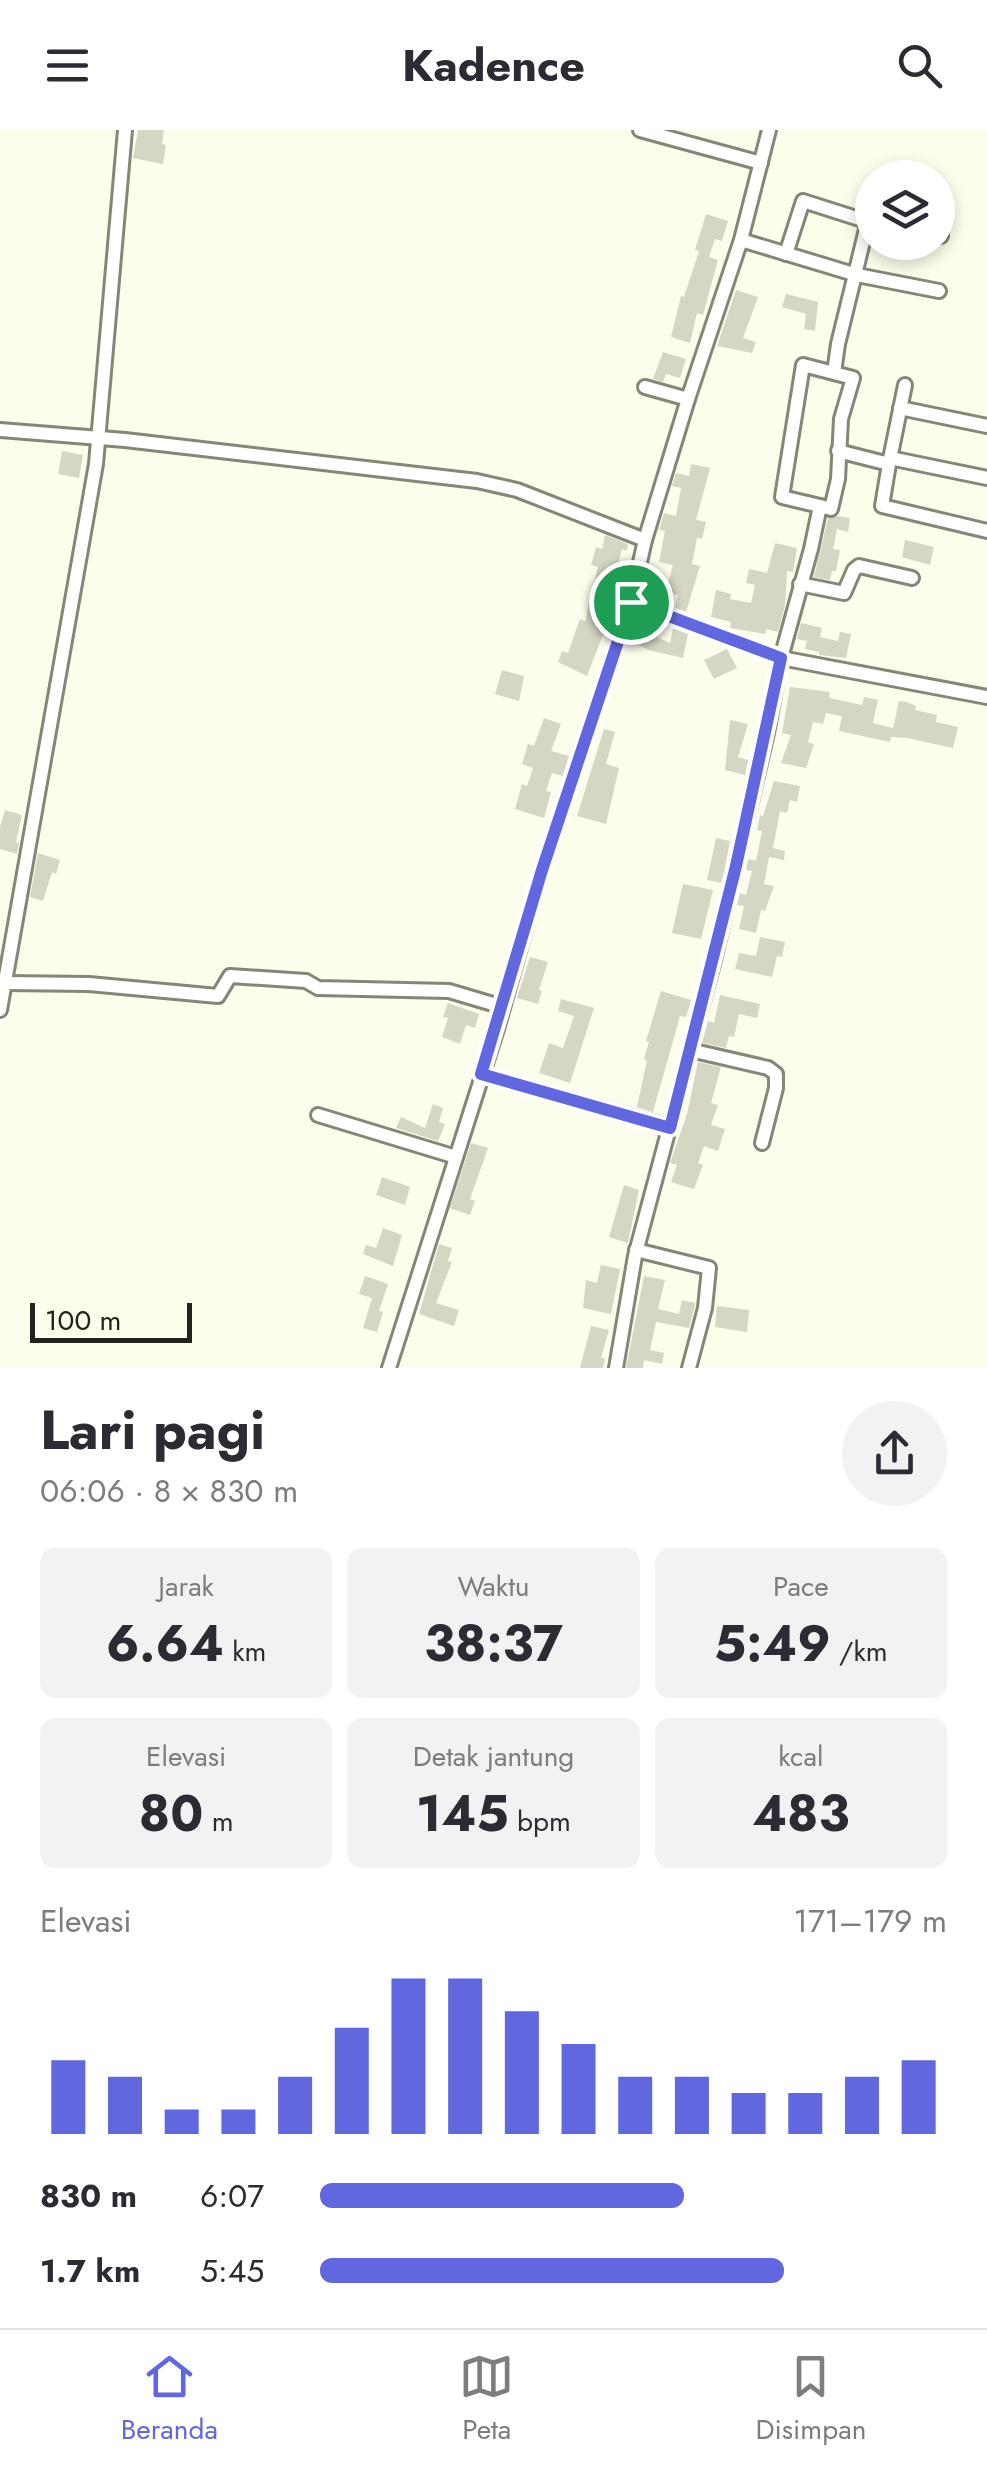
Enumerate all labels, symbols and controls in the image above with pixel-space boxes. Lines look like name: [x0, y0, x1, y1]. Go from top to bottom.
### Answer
text: Kadence: [402, 33, 585, 98]
icon: menu: [40, 38, 95, 93]
icon: search: [892, 38, 947, 93]
map controls: [855, 160, 955, 260]
button: layers: [855, 160, 955, 260]
pin: [589, 560, 674, 645]
icon: arrive: [604, 575, 659, 630]
scale bar: [30, 1298, 192, 1342]
text: 100 m: [45, 1300, 121, 1341]
text: Lari pagi: [40, 1390, 265, 1470]
button: share: [842, 1401, 947, 1506]
text: 06:06 · 8 × 830 m: [40, 1468, 298, 1514]
text: Jarak: [158, 1566, 214, 1607]
text: Waktu: [457, 1566, 530, 1607]
text: Pace: [773, 1566, 829, 1607]
text: 6.64: [106, 1607, 224, 1680]
text: 38:37: [424, 1607, 563, 1680]
text: 5:49: [714, 1607, 831, 1680]
text: km: [224, 1631, 266, 1672]
text: /km: [831, 1631, 888, 1672]
text: Elevasi: [146, 1736, 226, 1777]
text: Detak jantung: [413, 1736, 574, 1777]
text: kcal: [778, 1736, 823, 1777]
text: 80: [139, 1777, 203, 1850]
text: 145: [416, 1777, 509, 1850]
text: 483: [752, 1777, 849, 1850]
text: m: [203, 1801, 234, 1842]
text: bpm: [509, 1801, 571, 1842]
text: Elevasi: [40, 1898, 132, 1944]
text: 171–179 m: [794, 1898, 947, 1944]
text: 830 m: [40, 2173, 137, 2219]
text: 6:07: [200, 2173, 264, 2219]
text: 1.7 km: [40, 2248, 140, 2294]
text: 5:45: [200, 2248, 264, 2294]
tab: Beranda: [121, 2349, 218, 2450]
tab: Peta: [459, 2349, 514, 2450]
tab: Disimpan: [755, 2349, 866, 2450]

